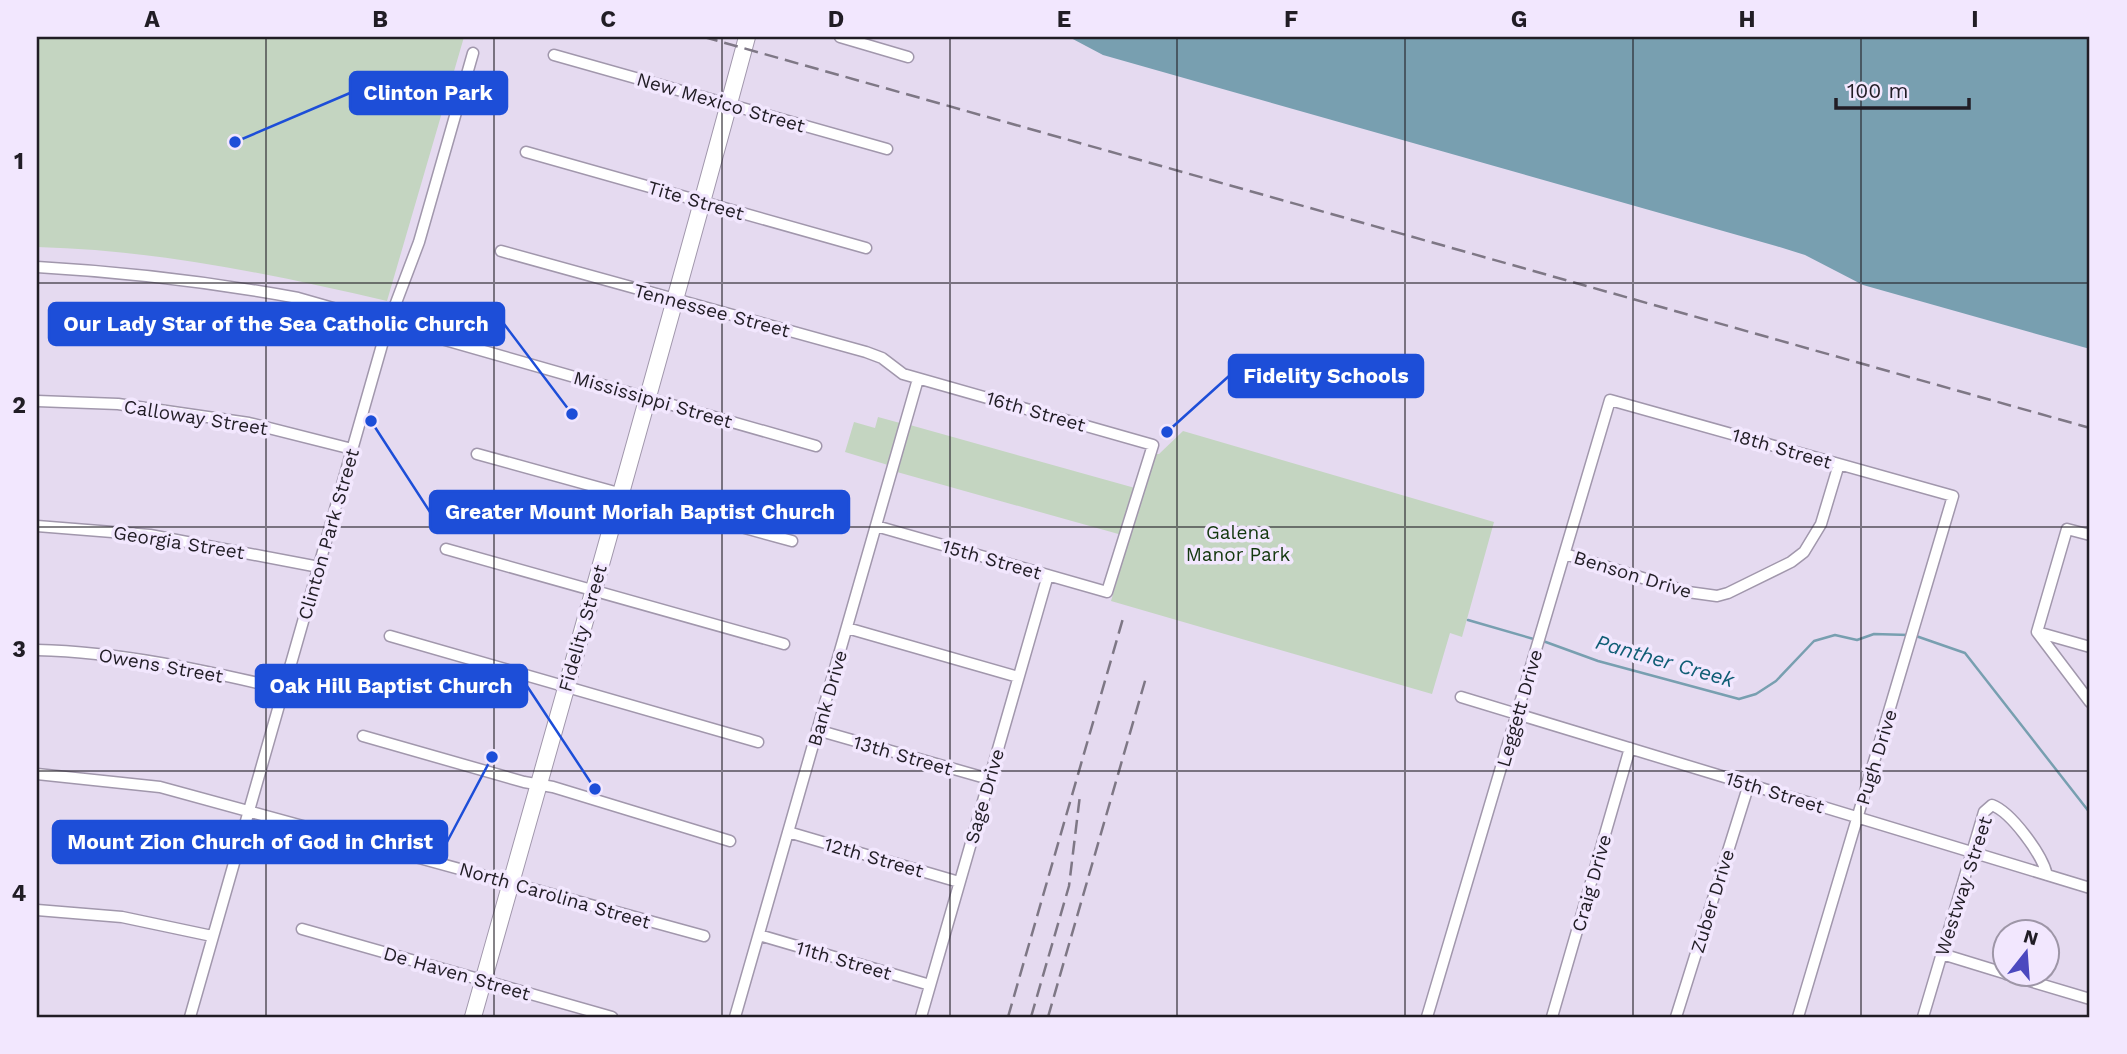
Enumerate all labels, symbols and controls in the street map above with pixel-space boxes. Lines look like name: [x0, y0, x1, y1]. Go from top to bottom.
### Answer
text: A: [144, 6, 160, 33]
text: B: [372, 6, 388, 33]
text: C: [600, 6, 616, 33]
text: D: [828, 6, 844, 33]
text: E: [1057, 6, 1071, 33]
text: F: [1284, 6, 1298, 33]
text: G: [1511, 6, 1527, 33]
text: H: [1738, 6, 1756, 33]
text: I: [1971, 6, 1979, 33]
scale bar: [1836, 66, 1969, 110]
street label: New Mexico Street: [634, 67, 808, 138]
callout: Clinton Park: [350, 72, 507, 114]
text: 100 m: [1847, 78, 1909, 103]
text: Clinton Park: [363, 80, 494, 105]
text: 1: [14, 148, 24, 175]
street label: Tite Street: [645, 176, 747, 225]
street label: Tennessee Street: [631, 279, 792, 342]
callout: Our Lady Star of the Sea Catholic Church: [49, 303, 504, 345]
text: Our Lady Star of the Sea Catholic Church: [63, 311, 489, 336]
callout: Fidelity Schools: [1229, 355, 1423, 397]
text: Fidelity Schools: [1243, 363, 1409, 388]
street label: Mississippi Street: [571, 366, 735, 433]
street label: 16th Street: [983, 386, 1088, 437]
text: 2: [12, 392, 26, 419]
street label: Calloway Street: [122, 395, 270, 440]
street label: 18th Street: [1729, 423, 1834, 474]
street label: Clinton Park Street: [293, 446, 364, 623]
callout: Greater Mount Moriah Baptist Church: [430, 491, 849, 533]
text: Greater Mount Moriah Baptist Church: [445, 499, 835, 524]
street label: Georgia Street: [112, 521, 246, 564]
park label: Galena Manor Park: [1186, 521, 1291, 566]
street label: 15th Street: [940, 534, 1044, 585]
street label: Benson Drive: [1571, 546, 1695, 603]
street label: Fidelity Street: [553, 562, 612, 694]
water label: Panther Creek: [1593, 629, 1738, 692]
text: 3: [12, 636, 26, 663]
street label: Owens Street: [97, 643, 225, 688]
street label: Bank Drive: [803, 647, 852, 749]
street label: Leggett Drive: [1492, 647, 1547, 770]
callout: Oak Hill Baptist Church: [256, 665, 527, 707]
text: Oak Hill Baptist Church: [270, 673, 512, 698]
street label: Pugh Drive: [1851, 706, 1902, 808]
street label: 13th Street: [851, 730, 955, 781]
street label: Sage Drive: [960, 746, 1009, 846]
street label: 15th Street: [1723, 767, 1827, 818]
street label: Westway Street: [1930, 813, 1997, 959]
callout: Mount Zion Church of God in Christ: [53, 821, 447, 863]
text: Mount Zion Church of God in Christ: [67, 829, 433, 854]
street label: 12th Street: [822, 832, 926, 883]
street label: Craig Drive: [1567, 832, 1616, 934]
street label: Zuber Drive: [1686, 846, 1739, 956]
street label: North Carolina Street: [457, 857, 653, 934]
text: 4: [12, 880, 27, 907]
north arrow: [1990, 918, 2060, 988]
text: N: [2021, 924, 2041, 950]
street label: 11th Street: [793, 936, 894, 985]
street label: De Haven Street: [381, 942, 533, 1005]

